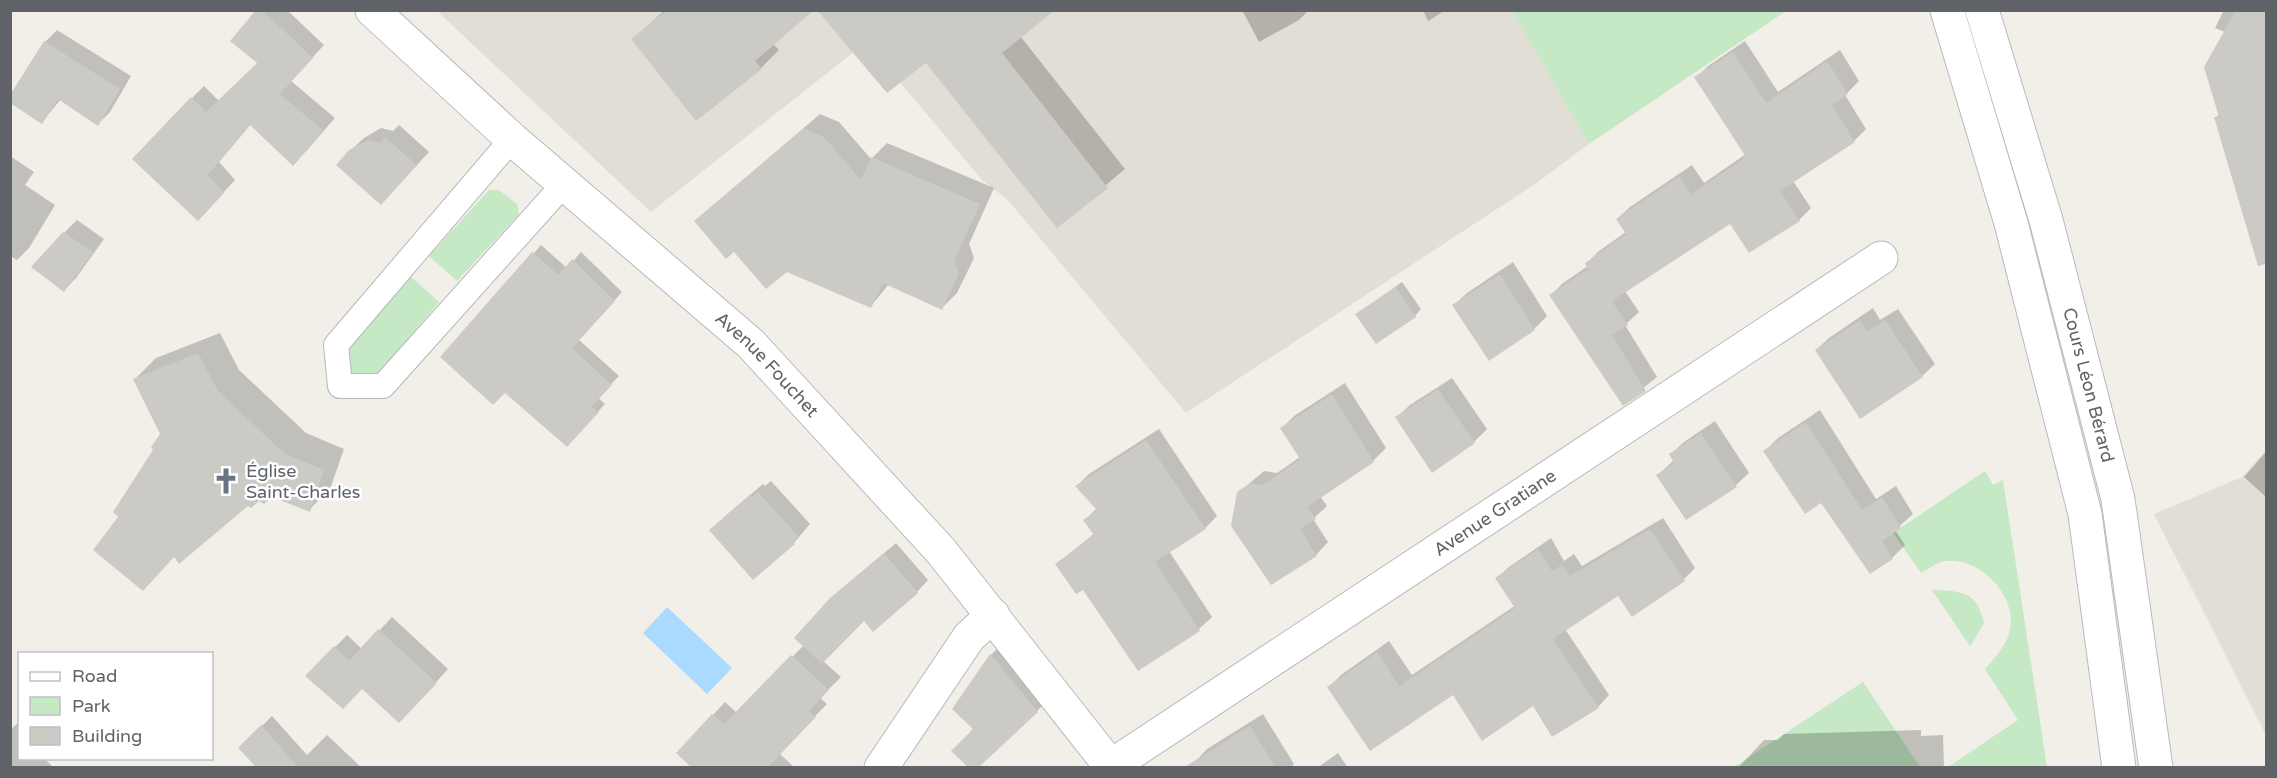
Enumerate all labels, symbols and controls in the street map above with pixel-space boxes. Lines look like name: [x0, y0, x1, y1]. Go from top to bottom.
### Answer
street label: Cours Léon Bérard: [2058, 305, 2119, 465]
street label: Avenue Fouchet: [711, 307, 824, 422]
place label: Église Saint-Charles: [246, 460, 360, 503]
street label: Avenue Gratiane: [1430, 464, 1560, 561]
church icon: Église Saint-Charles: [211, 466, 241, 496]
legend: [18, 652, 213, 760]
text: Road: [72, 665, 117, 687]
text: Park: [72, 695, 111, 717]
text: Building: [72, 725, 142, 747]

